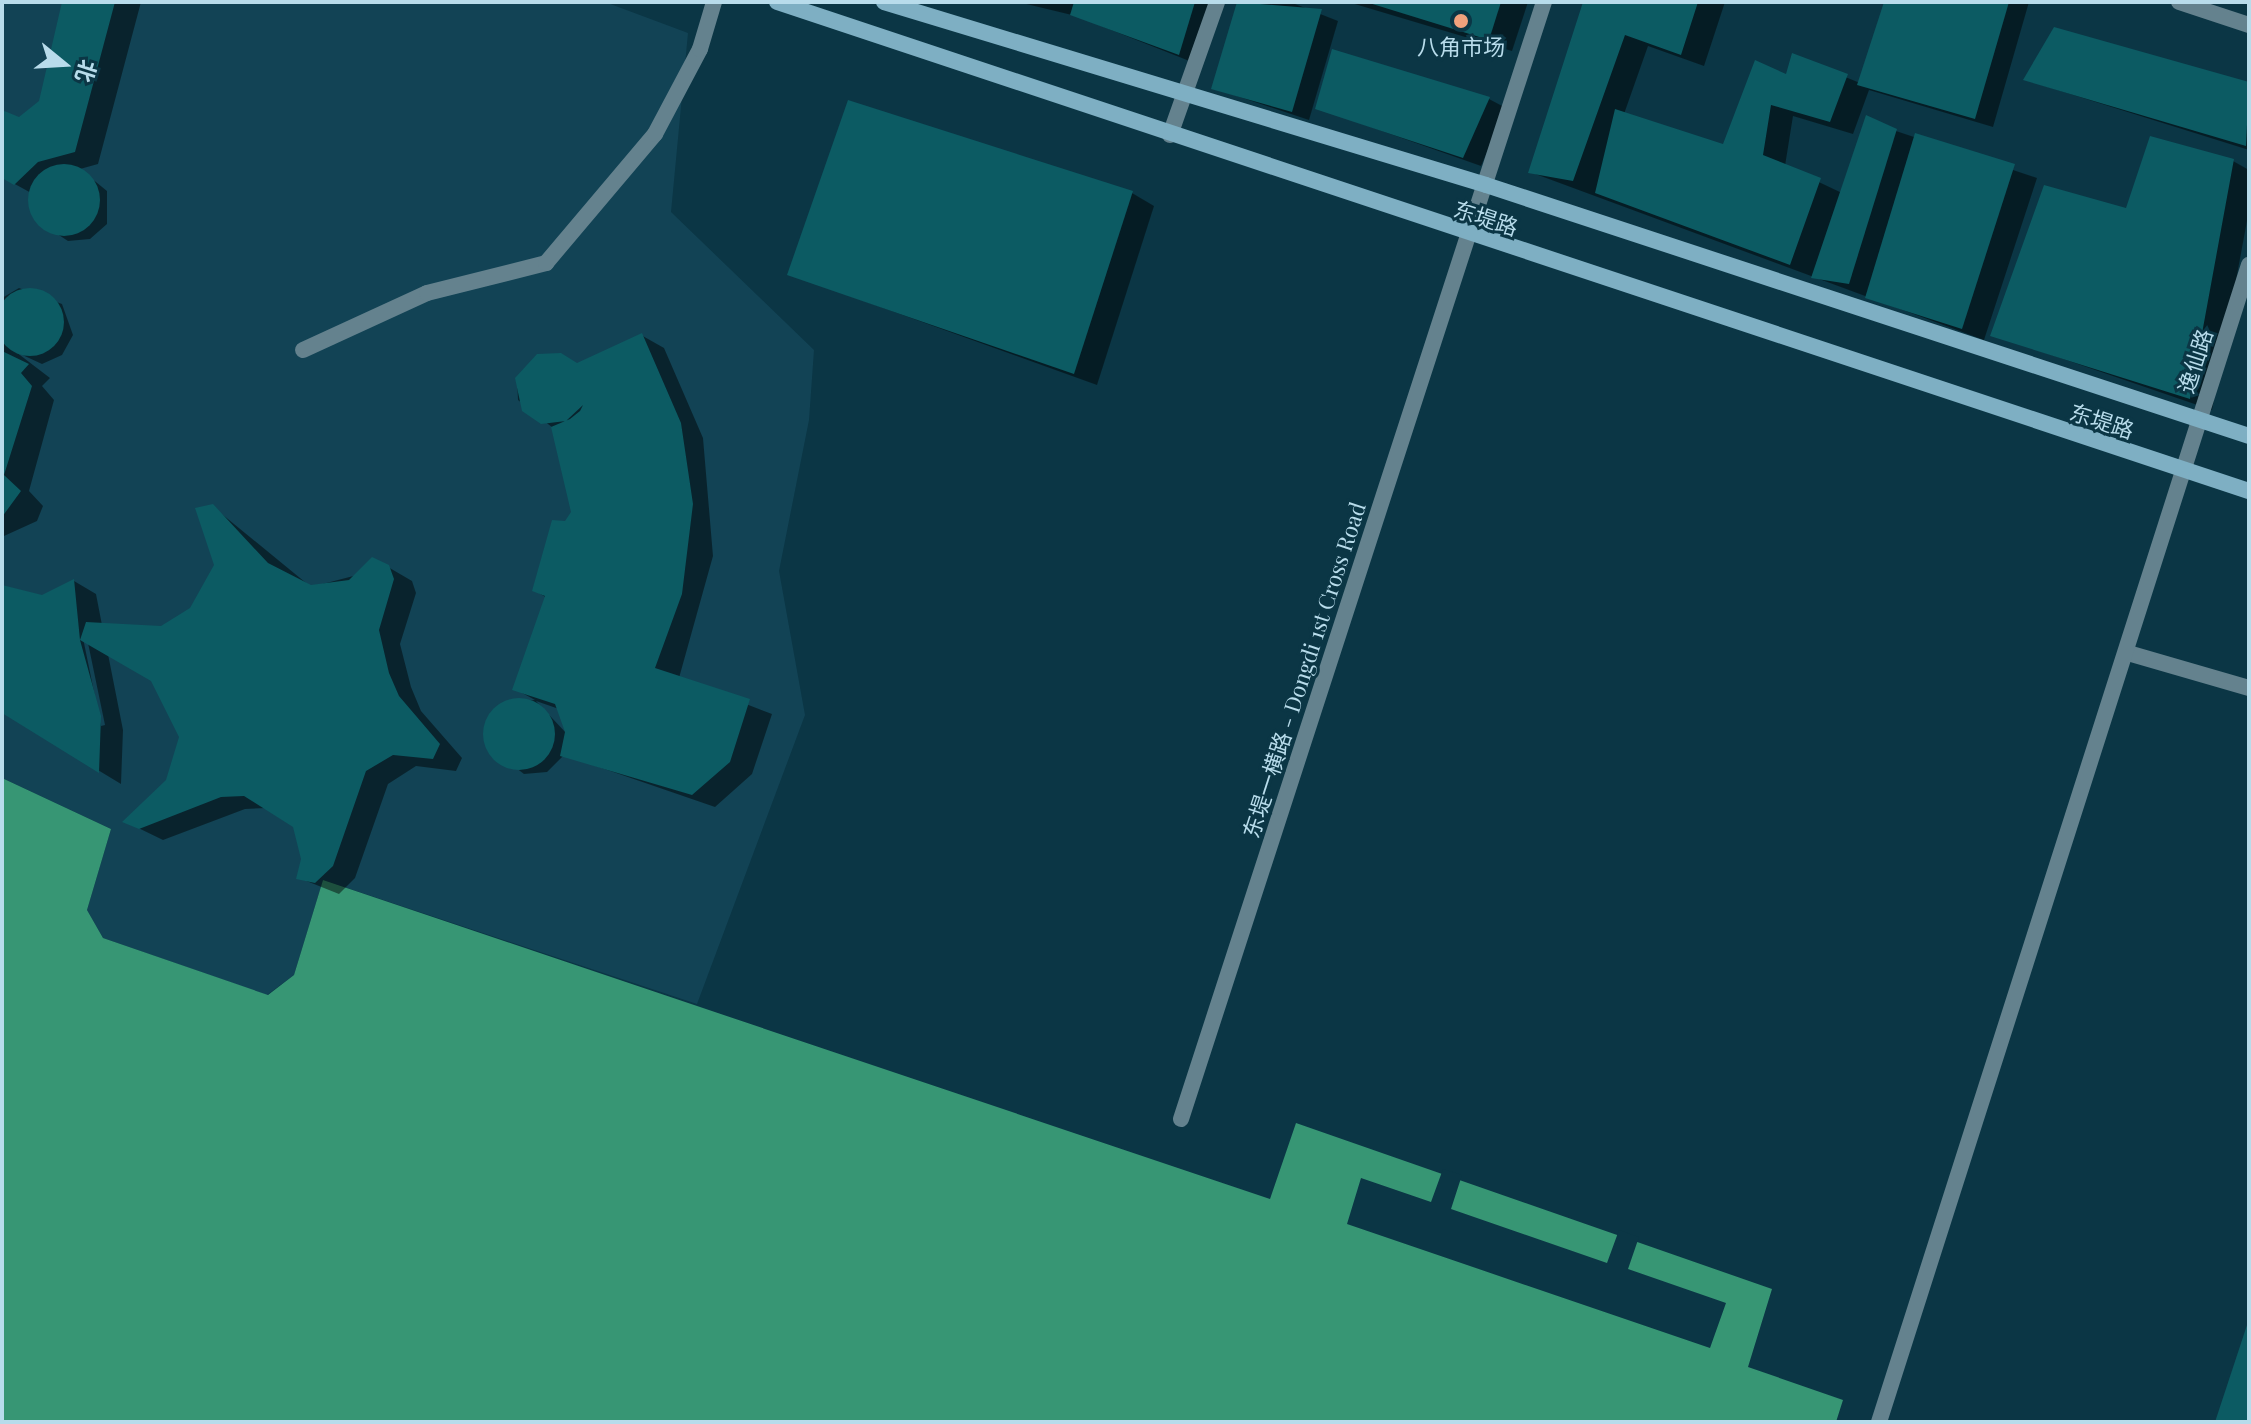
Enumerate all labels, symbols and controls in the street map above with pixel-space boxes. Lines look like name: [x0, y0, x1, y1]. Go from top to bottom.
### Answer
marker: 八角市场: [1452, 12, 1470, 30]
north arrow: [24, 24, 104, 104]
place label: 八角市场: [1417, 34, 1505, 60]
text: 北: [69, 56, 104, 87]
street label: 东堤路: [1451, 195, 1521, 241]
street label: 逸仙路: [2172, 326, 2218, 396]
street label: 东堤路: [2067, 398, 2137, 444]
street label: 东堤一横路 - Dongdi 1st Cross Road: [1237, 499, 1371, 841]

